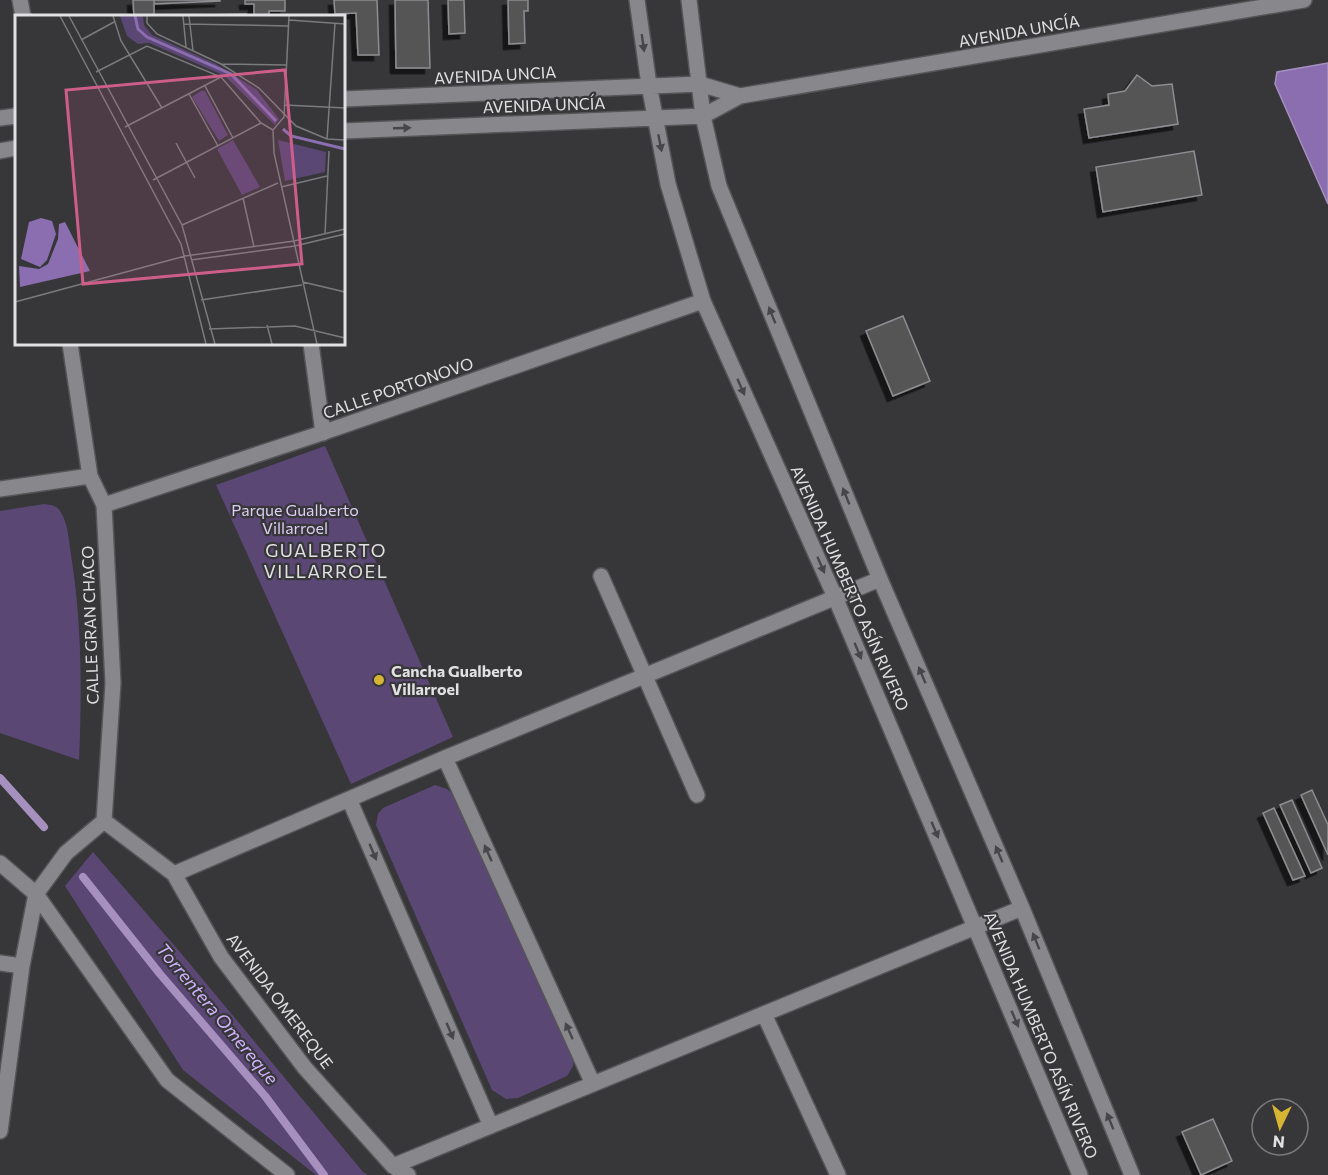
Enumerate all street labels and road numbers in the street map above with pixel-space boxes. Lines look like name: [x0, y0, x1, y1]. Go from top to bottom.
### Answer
street label: AVENIDA UNCÍA: [957, 11, 1081, 51]
street label: AVENIDA UNCIA: [433, 62, 557, 87]
street label: AVENIDA UNCÍA: [482, 93, 606, 116]
street label: CALLE PORTONOVO: [320, 353, 475, 422]
street label: AVENIDA HUMBERTO ASÍN RIVERO: [788, 462, 913, 713]
street label: CALLE GRAN CHACO: [77, 545, 102, 705]
street label: AVENIDA HUMBERTO ASÍN RIVERO: [981, 908, 1102, 1161]
street label: AVENIDA OMEREQUE: [223, 929, 337, 1072]

